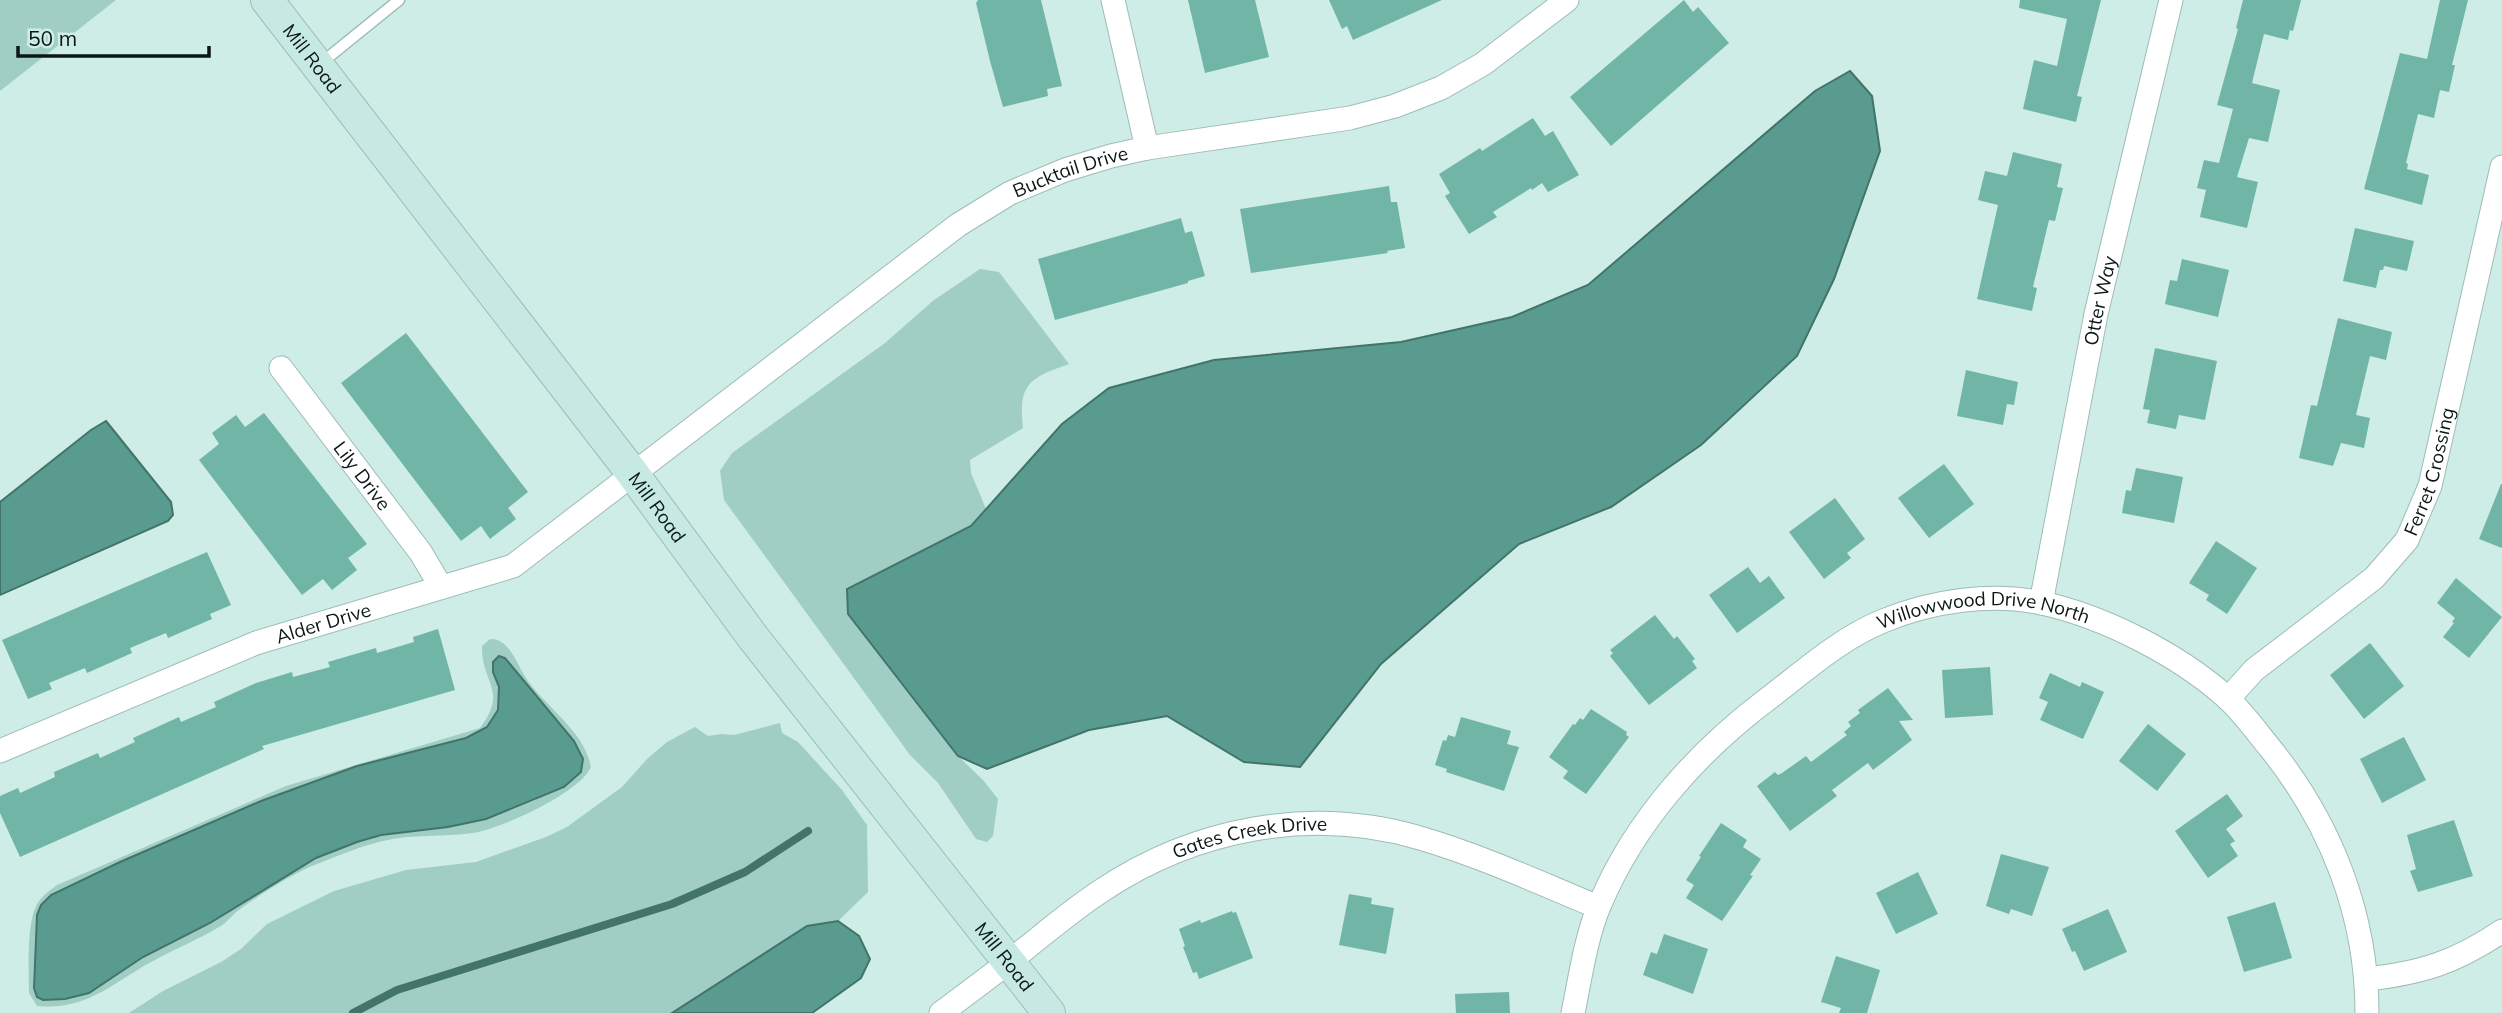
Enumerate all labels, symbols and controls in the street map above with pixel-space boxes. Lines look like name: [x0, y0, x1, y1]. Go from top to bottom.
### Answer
scale bar: [18, 14, 208, 58]
street label: Mill Road: [278, 19, 347, 98]
text: 50 m: [28, 25, 77, 51]
street label: Bucktail Drive: [1009, 141, 1130, 203]
street label: Otter Way: [2078, 253, 2121, 348]
street label: Ferret Crossing: [2398, 405, 2459, 539]
street label: Lily Drive: [329, 436, 396, 515]
street label: Mill Road: [624, 467, 691, 547]
street label: Willowwood Drive North: [1873, 586, 2093, 634]
street label: Alder Drive: [273, 597, 374, 648]
street label: Gates Creek Drive: [1169, 811, 1327, 864]
street label: Mill Road: [970, 917, 1039, 996]

